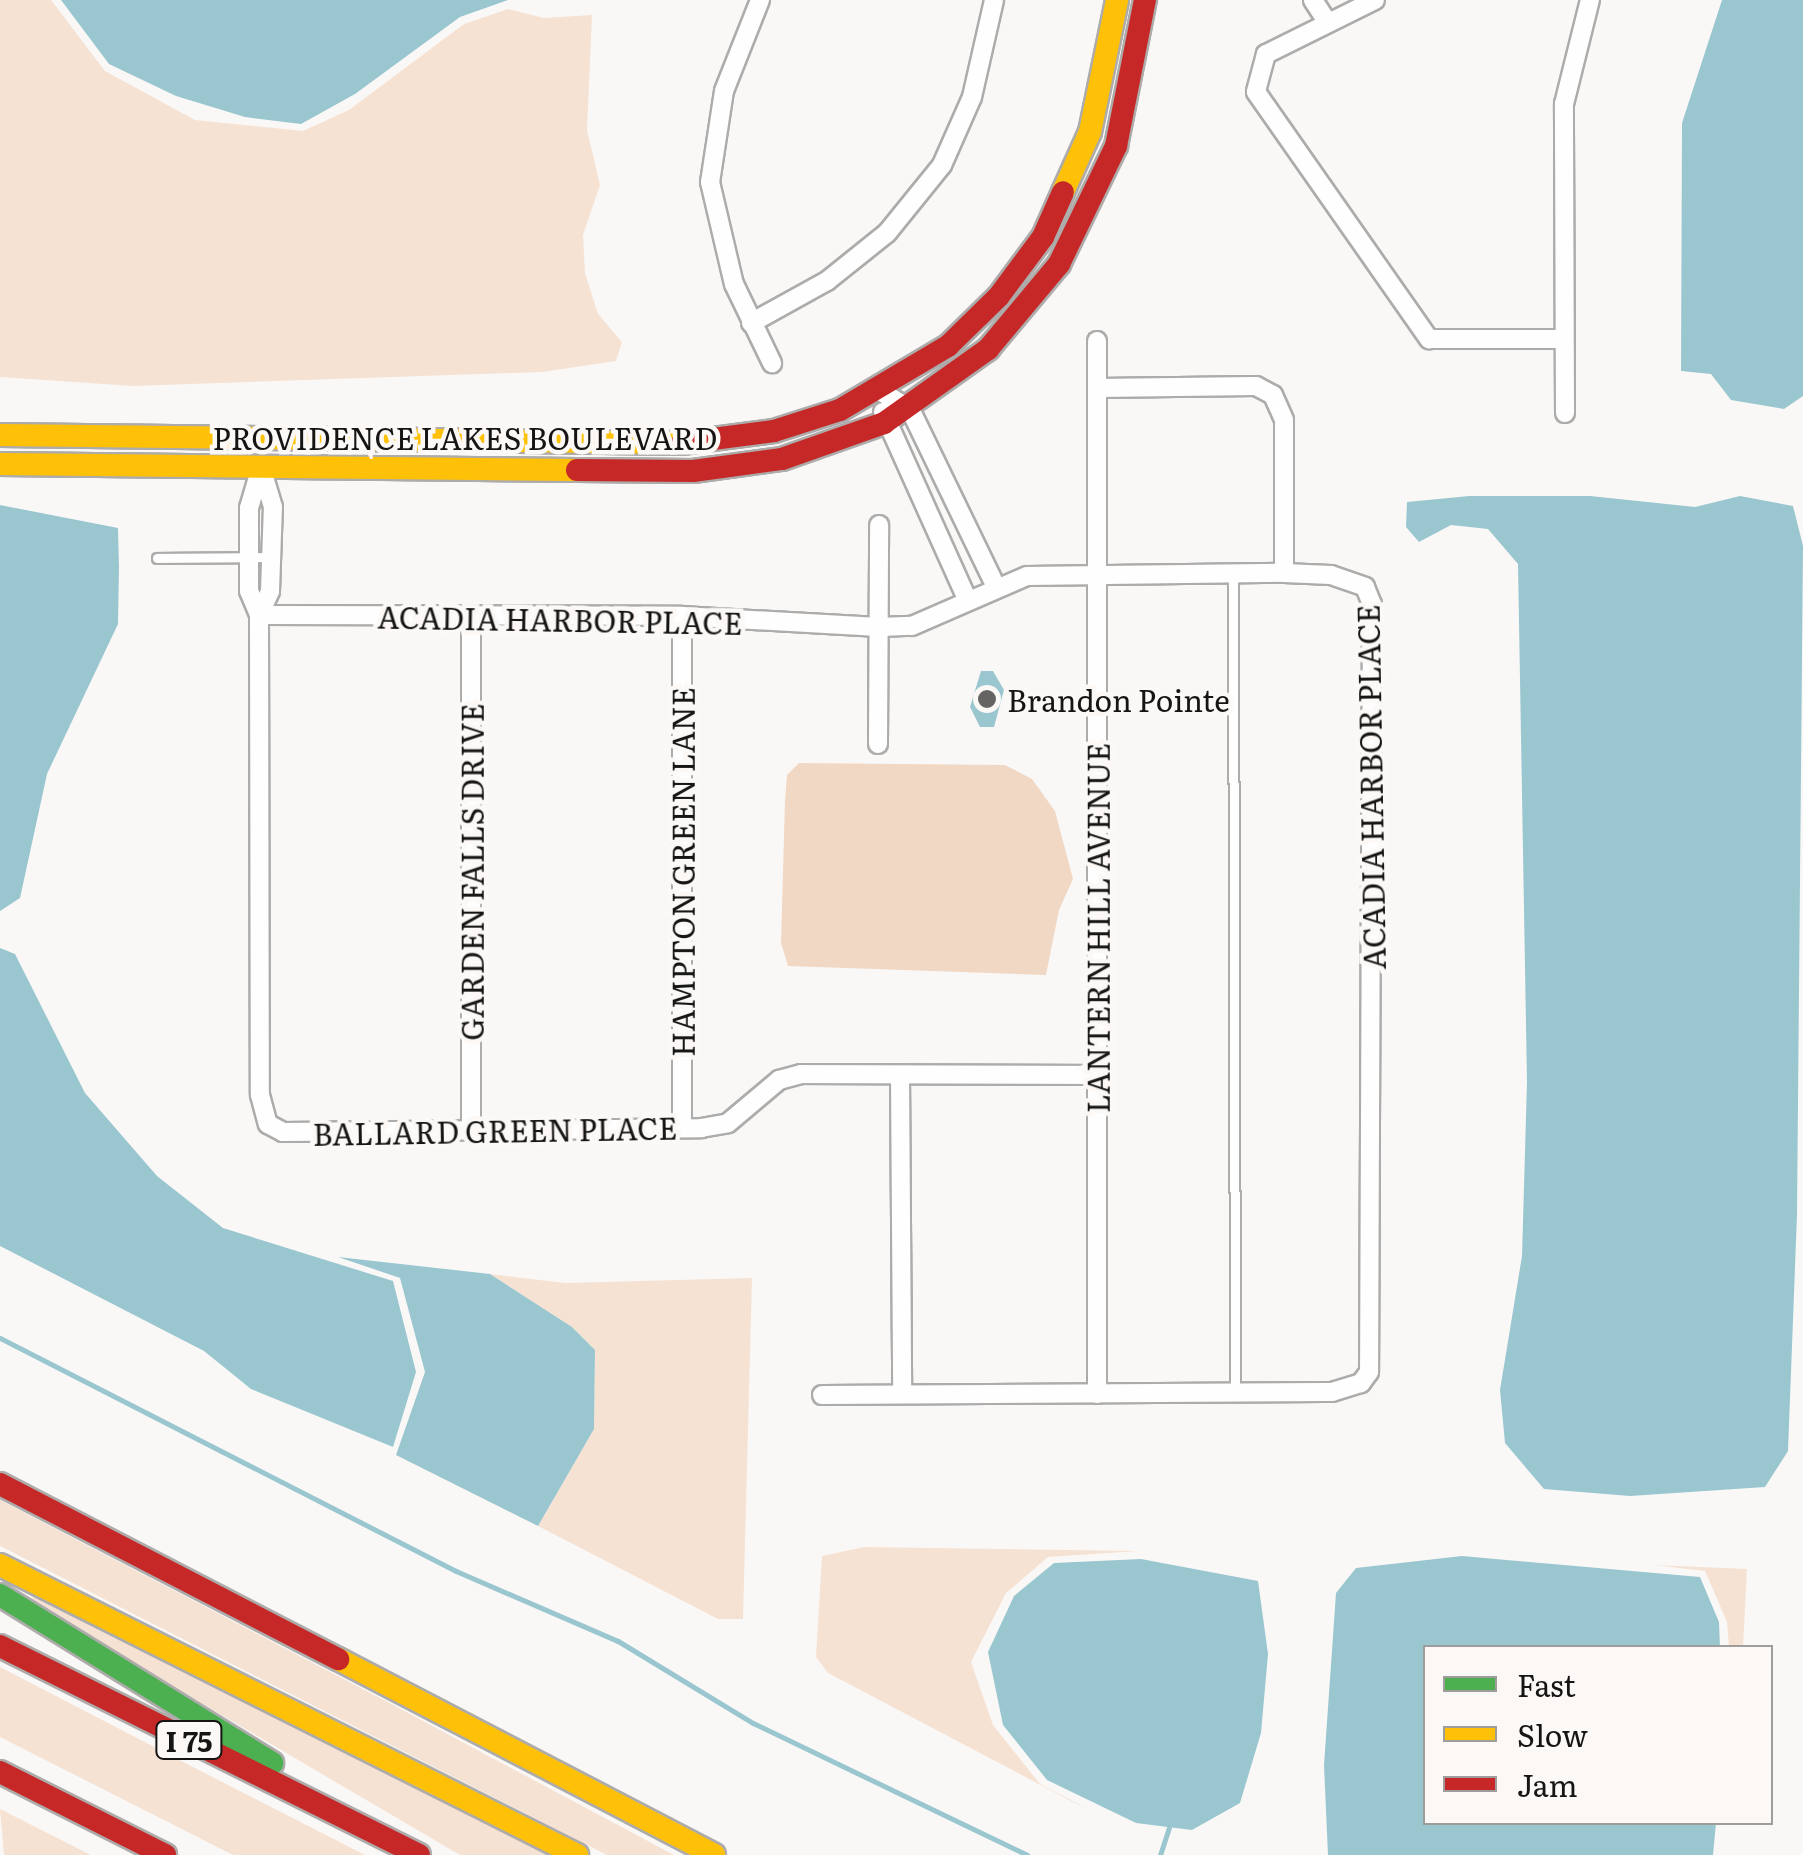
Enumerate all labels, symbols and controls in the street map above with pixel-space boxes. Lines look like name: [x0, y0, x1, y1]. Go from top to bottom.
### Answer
street label: PROVIDENCE LAKES BOULEVARD: [213, 419, 717, 455]
street label: ACADIA HARBOR PLACE: [377, 598, 743, 640]
street label: ACADIA HARBOR PLACE: [1349, 604, 1391, 970]
place label: Brandon Pointe: [1007, 681, 1230, 717]
street label: HAMPTON GREEN LANE: [664, 687, 700, 1057]
marker: Brandon Pointe: [976, 688, 998, 710]
street label: GARDEN FALLS DRIVE: [453, 703, 489, 1041]
street label: LANTERN HILL AVENUE: [1079, 743, 1115, 1113]
street label: BALLARD GREEN PLACE: [312, 1109, 678, 1151]
legend: [1423, 1645, 1773, 1825]
text: Fast: [1517, 1662, 1576, 1706]
text: Slow: [1517, 1712, 1588, 1756]
road number: I 75: [154, 1717, 224, 1763]
text: Jam: [1517, 1762, 1577, 1806]

